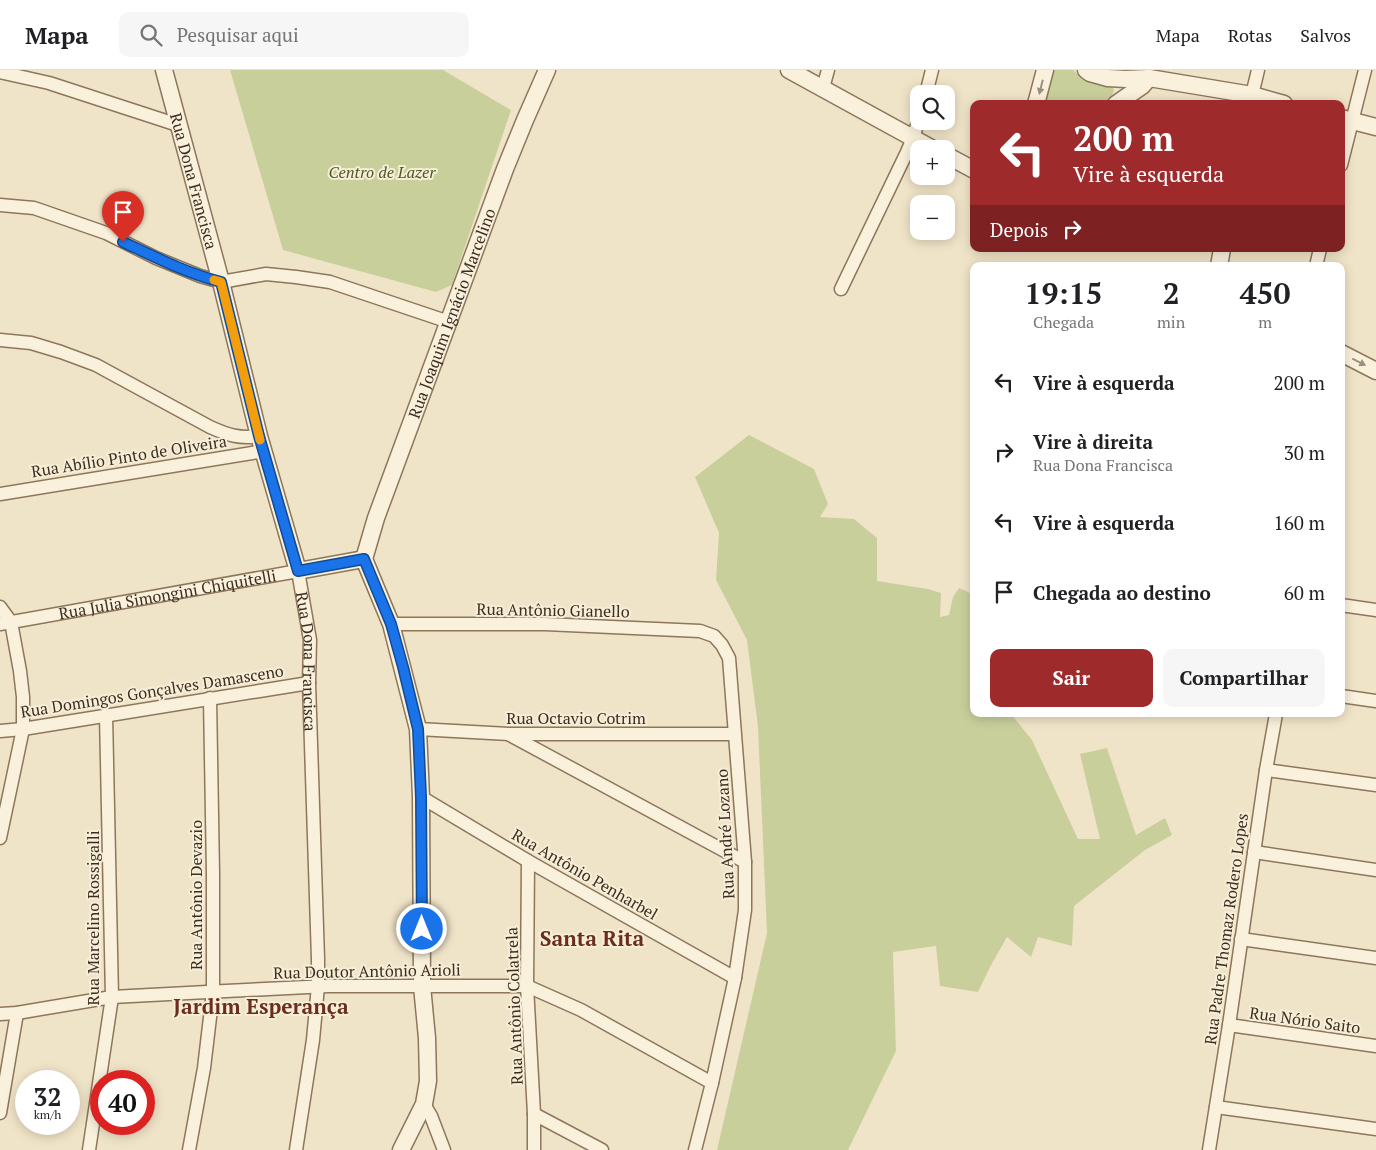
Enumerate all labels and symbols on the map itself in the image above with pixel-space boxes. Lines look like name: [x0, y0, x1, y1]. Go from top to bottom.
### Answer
one-way arrow: [1036, 79, 1044, 94]
street label: Rua Dona Francisca: [165, 110, 223, 252]
park label: Centro de Lazer: [329, 161, 436, 183]
pin: [102, 191, 144, 242]
street label: Rua Joaquim Ignácio Marcelino: [403, 205, 501, 421]
one-way arrow: [1351, 358, 1366, 366]
street label: Rua Abílio Pinto de Oliveira: [30, 430, 228, 482]
street label: Rua Julia Simongini Chiquitelli: [57, 564, 278, 624]
street label: Rua Dona Francisca: [291, 590, 322, 732]
street label: Rua Antônio Gianello: [476, 598, 630, 622]
street label: Rua Domingos Gonçalves Damasceno: [19, 659, 285, 723]
street label: Rua Octavio Cotrim: [506, 707, 646, 729]
street label: Rua André Lozano: [711, 768, 739, 900]
street label: Rua Padre Thomaz Rodero Lopes: [1199, 812, 1253, 1046]
street label: Rua Antônio Devazio: [185, 820, 207, 970]
street label: Rua Antônio Penharbel: [508, 823, 662, 925]
street label: Rua Marcelino Rossigalli: [82, 830, 104, 1005]
position arrow: [395, 902, 447, 954]
district label: Santa Rita: [540, 924, 644, 952]
street label: Rua Antônio Colatrela: [500, 927, 528, 1085]
street label: Rua Doutor Antônio Arioli: [273, 958, 461, 984]
district label: Jardim Esperança: [173, 992, 349, 1020]
street label: Rua Nório Saito: [1248, 1001, 1362, 1039]
speed limit sign: 40: [90, 1070, 155, 1135]

